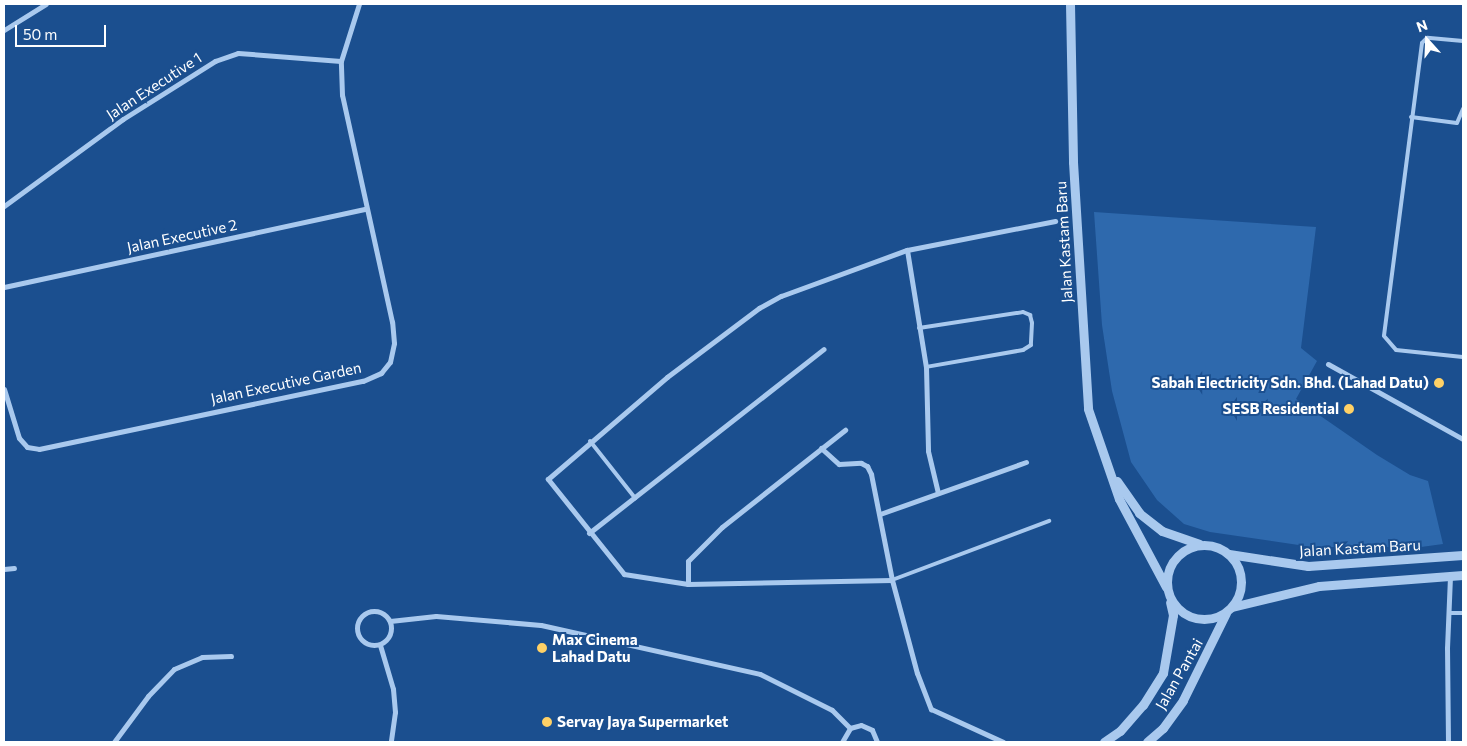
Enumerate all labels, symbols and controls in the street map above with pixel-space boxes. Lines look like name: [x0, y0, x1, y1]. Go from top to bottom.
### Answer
scale bar: [18, 15, 109, 47]
north arrow: [1402, 15, 1452, 65]
text: N: [1414, 16, 1430, 35]
text: 50 m: [23, 25, 57, 43]
street label: Jalan Executive 1: [103, 48, 205, 124]
street label: Jalan Kastam Baru: [1052, 181, 1076, 303]
street label: Jalan Executive 2: [125, 216, 239, 256]
street label: Jalan Executive Garden: [209, 358, 363, 408]
place label: Sabah Electricity Sdn. Bhd. (Lahad Datu): [1151, 374, 1429, 392]
marker: Sabah Electricity Sdn. Bhd. (Lahad Datu): [1433, 377, 1445, 389]
place label: SESB Residential: [1222, 400, 1339, 418]
marker: SESB Residential: [1343, 403, 1355, 415]
street label: Jalan Kastam Baru: [1299, 536, 1421, 560]
place label: Max Cinema Lahad Datu: [552, 630, 638, 665]
street label: Jalan Pantai: [1151, 635, 1207, 713]
marker: Max Cinema Lahad Datu: [536, 642, 548, 654]
place label: Servay Jaya Supermarket: [557, 713, 728, 731]
marker: Servay Jaya Supermarket: [541, 716, 553, 728]

